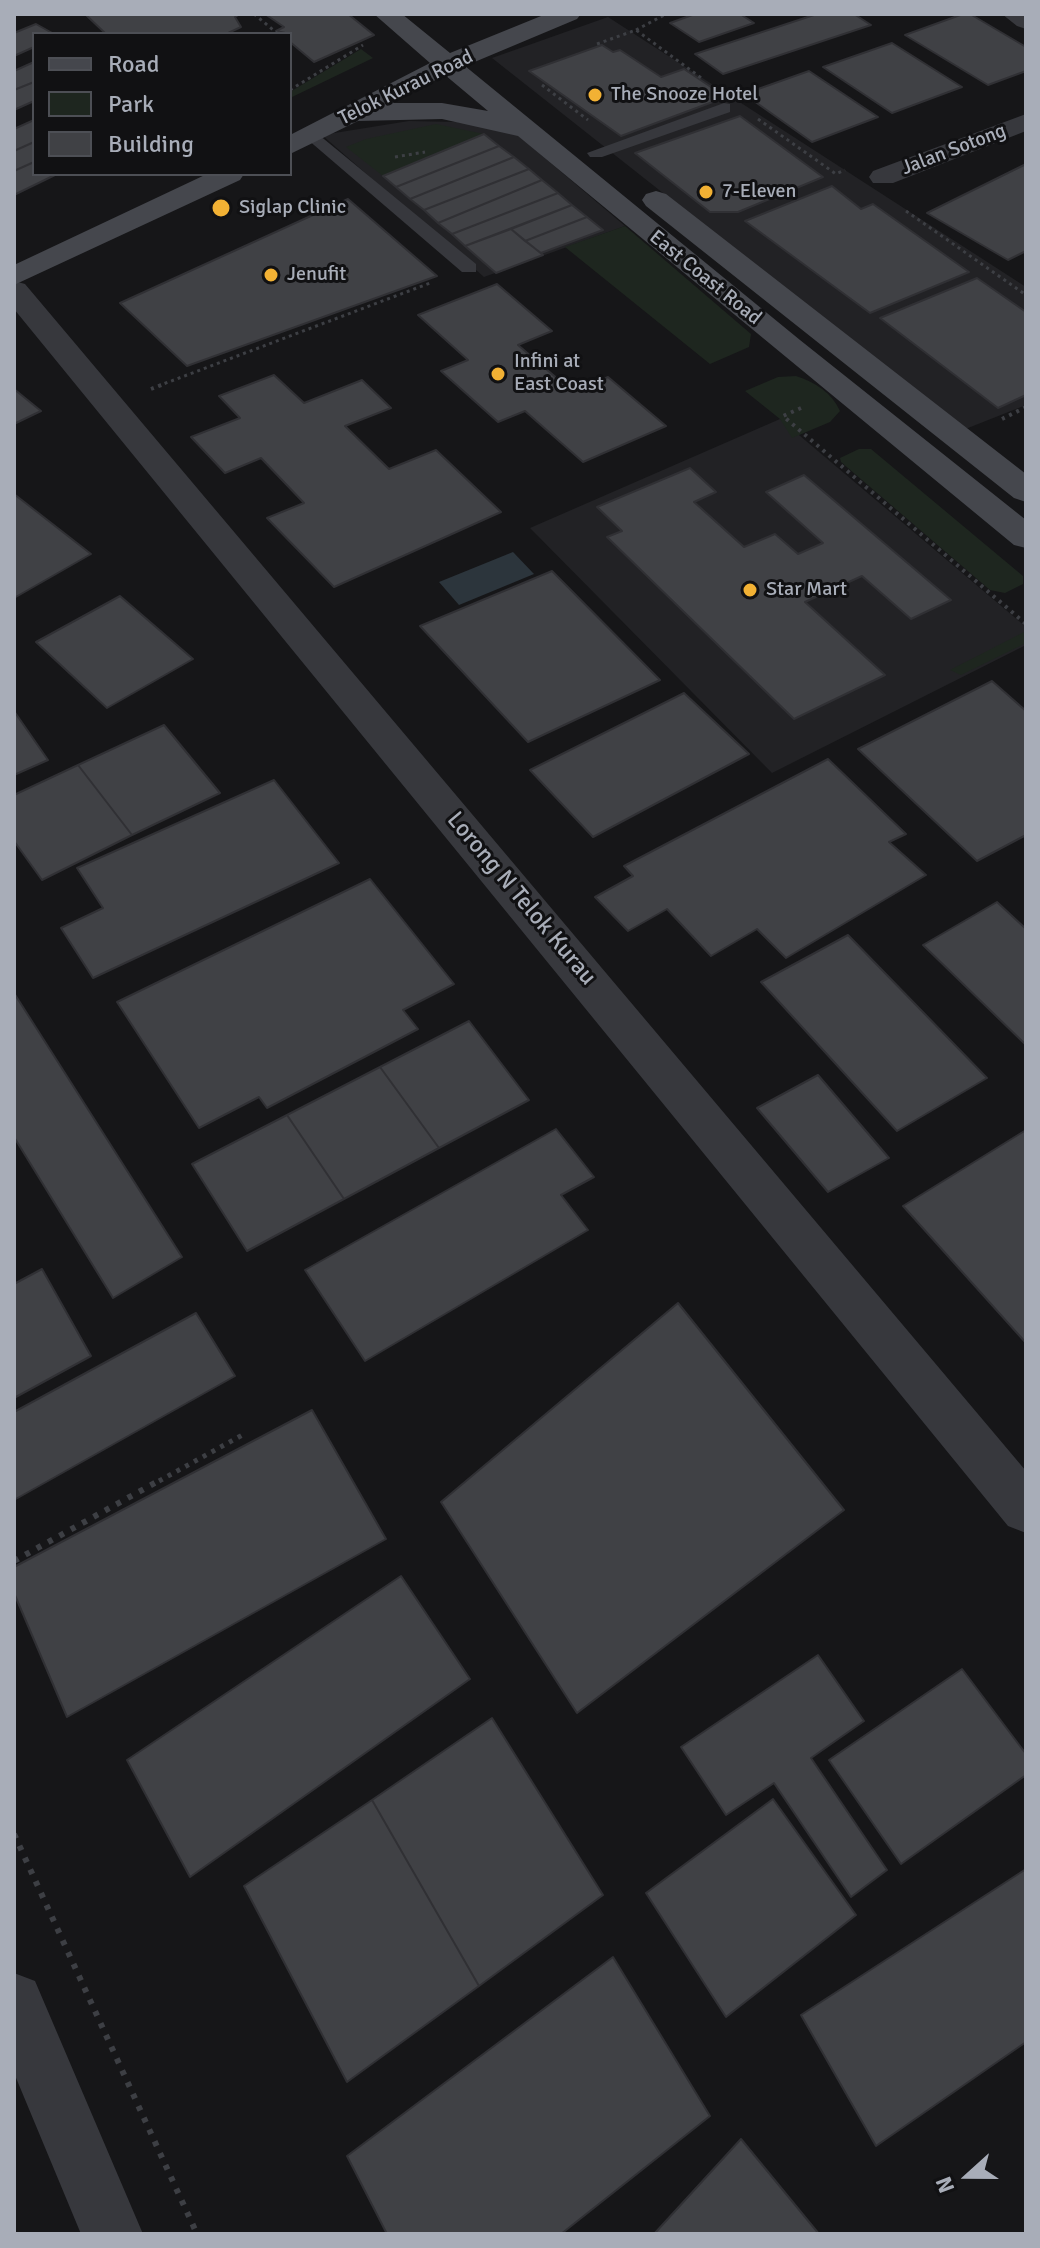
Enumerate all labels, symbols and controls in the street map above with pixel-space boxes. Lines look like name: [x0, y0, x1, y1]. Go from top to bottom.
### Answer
legend: [32, 32, 292, 176]
street label: Telok Kurau Road: [335, 45, 477, 131]
text: Road: [108, 49, 159, 79]
place label: The Snooze Hotel: [611, 83, 758, 107]
marker: The Snooze Hotel: [586, 86, 604, 104]
text: Park: [108, 89, 154, 119]
street label: Jalan Sotong: [898, 119, 1010, 181]
text: Building: [108, 129, 194, 159]
place label: 7-Eleven: [722, 180, 796, 204]
marker: 7-Eleven: [697, 183, 715, 201]
place label: Siglap Clinic: [239, 196, 346, 220]
marker: Siglap Clinic: [210, 197, 232, 219]
street label: East Coast Road: [644, 226, 766, 330]
place label: Jenufit: [287, 263, 346, 287]
marker: Jenufit: [262, 266, 280, 284]
place label: Infini at East Coast: [514, 350, 604, 397]
marker: Infini at East Coast: [489, 365, 507, 383]
place label: Star Mart: [766, 578, 847, 602]
marker: Star Mart: [741, 581, 759, 599]
street label: Lorong N Telok Kurau: [440, 807, 602, 991]
north arrow: [928, 2136, 1008, 2216]
text: N: [930, 2173, 960, 2197]

